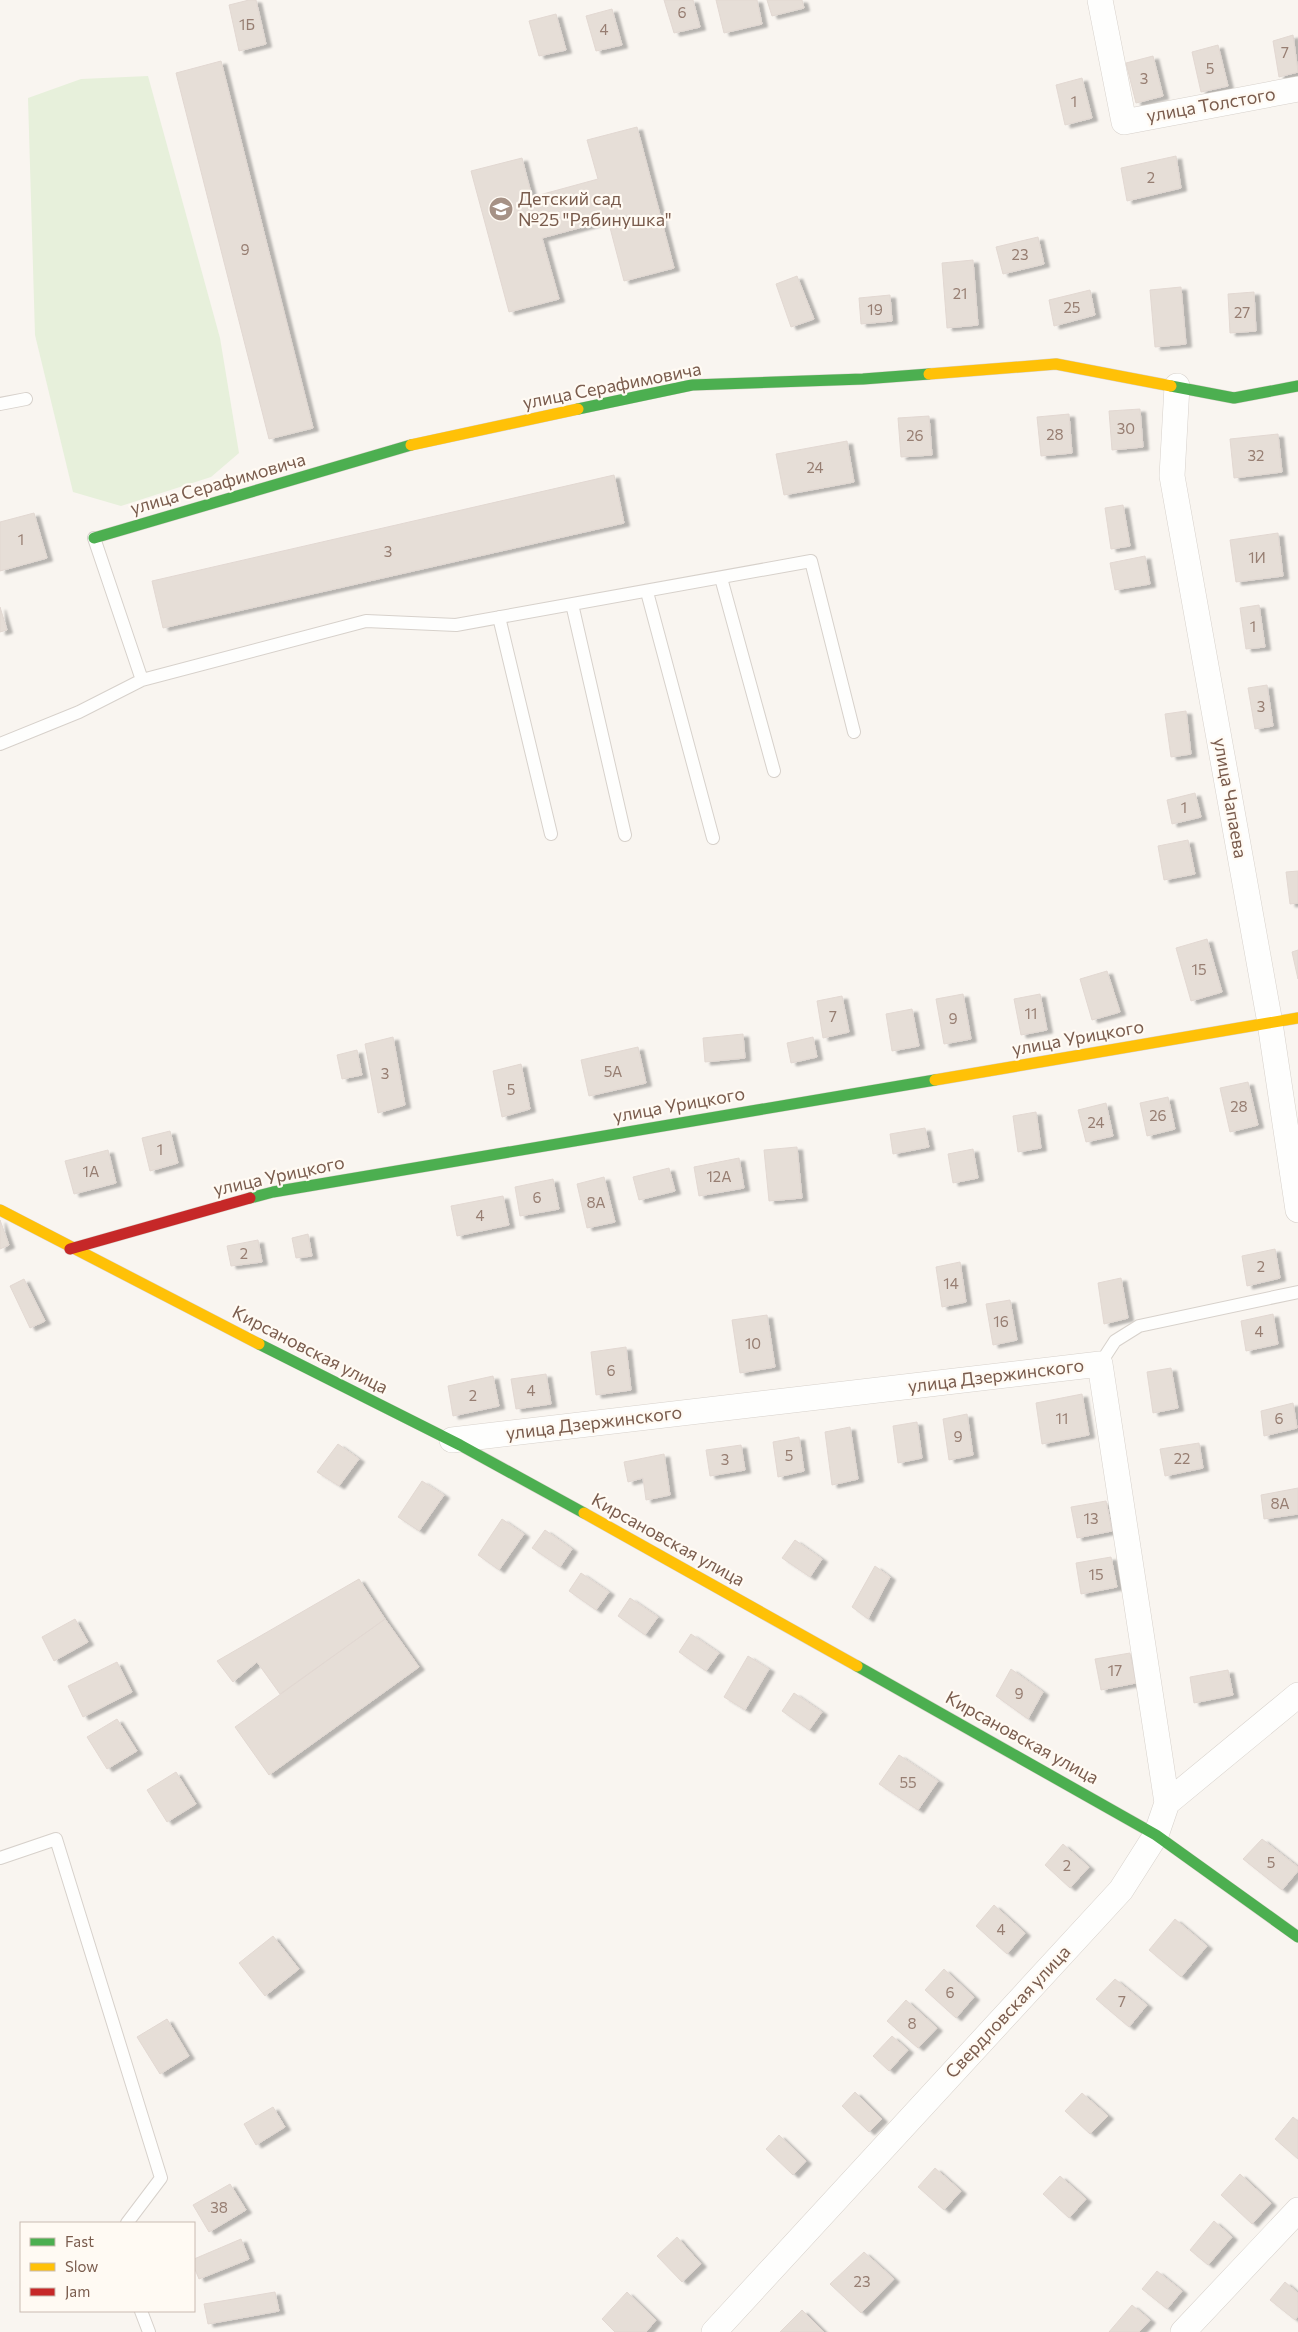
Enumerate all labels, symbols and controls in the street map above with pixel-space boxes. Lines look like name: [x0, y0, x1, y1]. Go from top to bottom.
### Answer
house number: 6: [677, 3, 687, 21]
house number: 1Б: [239, 15, 255, 33]
house number: 4: [600, 20, 609, 38]
house number: 7: [1281, 43, 1289, 61]
house number: 5: [1206, 59, 1214, 77]
house number: 3: [1140, 69, 1148, 87]
street label: улица Толстого: [1145, 82, 1277, 126]
house number: 1: [1071, 92, 1077, 110]
house number: 2: [1147, 168, 1155, 186]
place label: Детский сад №25 "Рябинушка": [518, 187, 672, 230]
school or university icon: Детский сад №25 "Рябинушка": [488, 196, 514, 222]
house number: 9: [240, 240, 250, 258]
house number: 23: [1012, 245, 1028, 263]
house number: 21: [953, 284, 967, 302]
house number: 25: [1064, 298, 1080, 316]
house number: 19: [867, 300, 883, 318]
house number: 27: [1234, 303, 1250, 321]
street label: улица Серафимовича: [521, 357, 703, 413]
house number: 30: [1117, 419, 1135, 437]
house number: 28: [1046, 425, 1064, 443]
house number: 26: [906, 426, 924, 444]
house number: 32: [1248, 446, 1264, 464]
street label: улица Серафимовича: [128, 447, 308, 519]
house number: 24: [806, 458, 824, 476]
house number: 1: [18, 530, 24, 548]
house number: 3: [384, 542, 392, 560]
house number: 1И: [1248, 548, 1266, 566]
house number: 1: [1250, 617, 1256, 635]
house number: 3: [1257, 697, 1265, 715]
street label: улица Чапаева: [1210, 736, 1252, 860]
house number: 1: [1181, 798, 1187, 816]
house number: 15: [1191, 960, 1207, 978]
house number: 11: [1025, 1004, 1037, 1022]
house number: 7: [829, 1007, 837, 1025]
house number: 9: [948, 1009, 958, 1027]
street label: улица Урицкого: [1010, 1015, 1145, 1059]
house number: 5А: [604, 1062, 622, 1080]
house number: 3: [381, 1064, 389, 1082]
house number: 5: [507, 1080, 515, 1098]
street label: улица Урицкого: [611, 1082, 746, 1126]
house number: 28: [1230, 1097, 1248, 1115]
house number: 26: [1149, 1106, 1167, 1124]
house number: 24: [1087, 1113, 1105, 1131]
house number: 1: [157, 1140, 163, 1158]
street label: улица Урицкого: [211, 1150, 346, 1200]
house number: 1А: [83, 1162, 99, 1180]
house number: 12А: [706, 1167, 732, 1185]
house number: 6: [532, 1188, 542, 1206]
house number: 8А: [586, 1193, 606, 1211]
house number: 4: [476, 1206, 485, 1224]
house number: 2: [240, 1244, 248, 1262]
house number: 2: [1257, 1257, 1265, 1275]
house number: 14: [943, 1274, 959, 1292]
street label: Кирсановская улица: [229, 1300, 392, 1398]
house number: 16: [993, 1312, 1009, 1330]
house number: 4: [1255, 1322, 1264, 1340]
house number: 10: [745, 1334, 761, 1352]
street label: улица Дзержинского: [907, 1353, 1085, 1397]
house number: 6: [606, 1361, 616, 1379]
house number: 4: [527, 1381, 536, 1399]
house number: 2: [469, 1386, 477, 1404]
street label: улица Дзержинского: [505, 1400, 683, 1444]
house number: 11: [1056, 1409, 1068, 1427]
house number: 6: [1274, 1409, 1284, 1427]
house number: 9: [953, 1427, 963, 1445]
house number: 5: [785, 1446, 793, 1464]
house number: 22: [1174, 1449, 1190, 1467]
house number: 3: [721, 1450, 729, 1468]
street label: Кирсановская улица: [588, 1488, 749, 1590]
house number: 8А: [1270, 1494, 1290, 1512]
house number: 13: [1084, 1509, 1098, 1527]
house number: 15: [1088, 1565, 1104, 1583]
house number: 17: [1108, 1661, 1122, 1679]
house number: 9: [1014, 1684, 1024, 1702]
street label: Кирсановская улица: [942, 1686, 1103, 1788]
house number: 55: [899, 1773, 917, 1791]
house number: 5: [1267, 1853, 1275, 1871]
house number: 2: [1063, 1856, 1071, 1874]
house number: 4: [997, 1920, 1006, 1938]
street label: Свердловская улица: [940, 1940, 1074, 2082]
house number: 6: [945, 1983, 955, 2001]
house number: 7: [1118, 1992, 1126, 2010]
house number: 8: [907, 2014, 917, 2032]
house number: 38: [210, 2198, 228, 2216]
legend: [20, 2222, 195, 2312]
text: Fast: [65, 2232, 94, 2250]
text: Slow: [65, 2257, 98, 2275]
house number: 23: [854, 2272, 870, 2290]
text: Jam: [65, 2282, 90, 2300]

